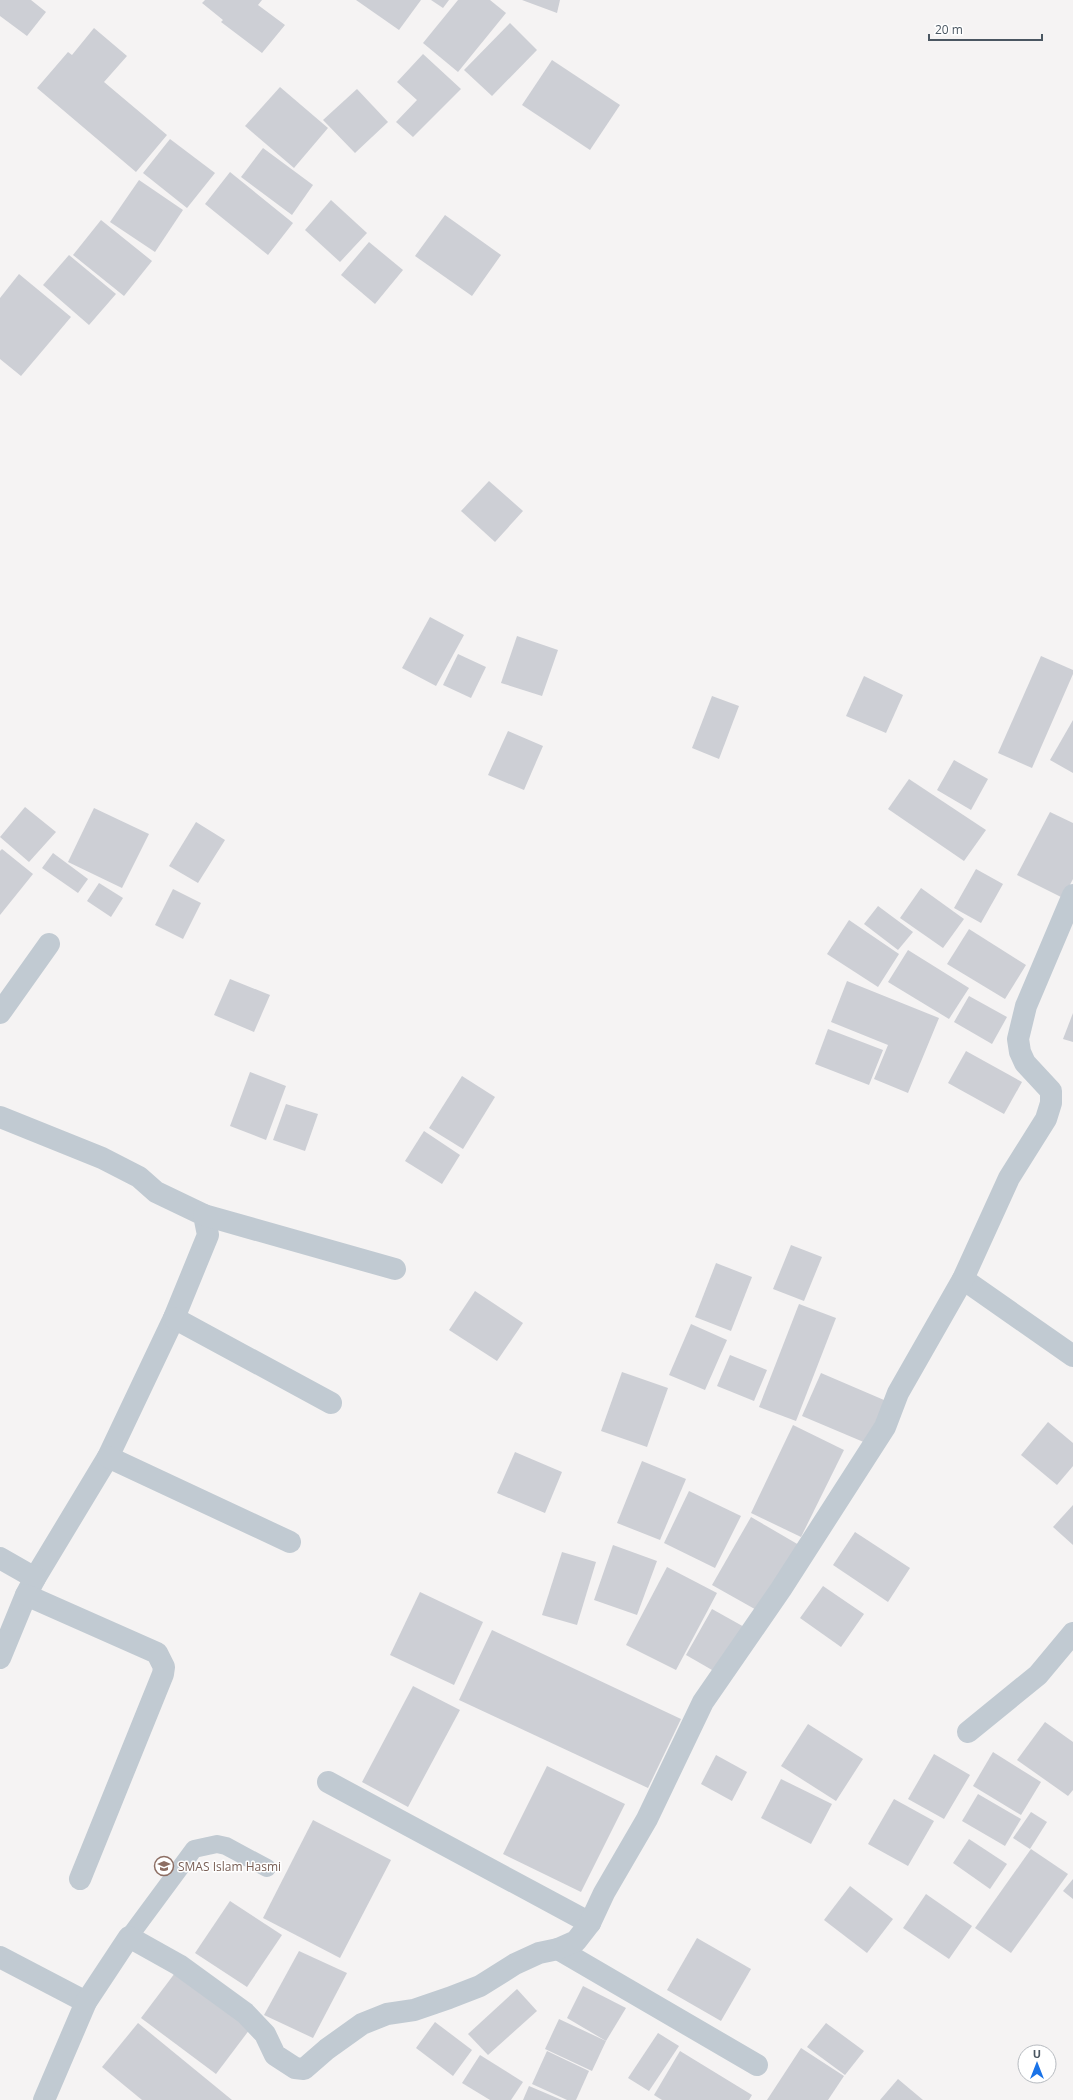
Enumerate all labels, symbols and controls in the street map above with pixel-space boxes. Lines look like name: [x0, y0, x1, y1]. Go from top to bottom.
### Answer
scale bar: [929, 16, 1042, 42]
text: 20 m: [935, 21, 963, 38]
school or university icon: SMAS Islam Hasmi: [153, 1855, 175, 1877]
place label: SMAS Islam Hasmi: [178, 1858, 281, 1875]
north arrow: [1017, 2044, 1057, 2084]
text: U: [1033, 2046, 1041, 2061]

